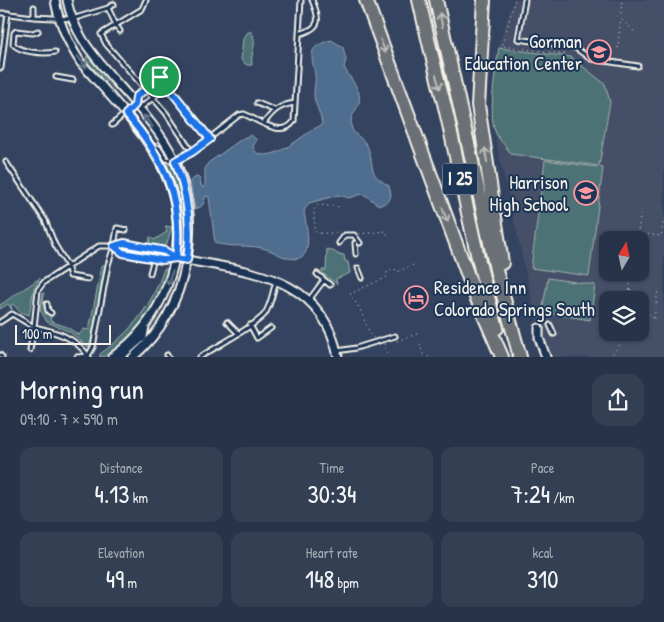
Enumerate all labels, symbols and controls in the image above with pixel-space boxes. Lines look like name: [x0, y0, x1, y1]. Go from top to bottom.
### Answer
one-way arrow: [435, 13, 445, 29]
place label: Gorman Education Center: [464, 28, 583, 76]
one-way arrow: [379, 37, 388, 53]
school or university icon: Gorman Education Center: [586, 39, 612, 65]
one-way arrow: [76, 55, 87, 68]
pin: [139, 56, 181, 98]
icon: arrive: [146, 63, 174, 91]
one-way arrow: [434, 73, 443, 89]
one-way arrow: [143, 115, 154, 128]
one-way arrow: [481, 147, 491, 163]
road number: I 25: [442, 163, 478, 194]
place label: Harrison High School: [490, 169, 569, 217]
school or university icon: Harrison High School: [573, 180, 599, 206]
one-way arrow: [441, 206, 450, 222]
north arrow: [599, 231, 649, 281]
map controls: [599, 231, 649, 341]
one-way arrow: [165, 270, 174, 285]
place label: Residence Inn Colorado Springs South: [434, 274, 595, 322]
hotel icon: Residence Inn Colorado Springs South: [403, 285, 429, 311]
button: layers: [599, 291, 649, 341]
scale bar: [15, 322, 111, 345]
text: 100 m: [22, 324, 52, 343]
text: Morning run: [20, 370, 144, 408]
button: share: [592, 374, 644, 426]
text: 09:10 · 7 × 590 m: [20, 408, 118, 430]
text: Distance: [100, 458, 143, 477]
text: Time: [320, 458, 344, 477]
text: Pace: [531, 458, 554, 477]
text: 4.13: [95, 477, 130, 511]
text: 30:34: [308, 477, 356, 511]
text: 7:24: [511, 477, 550, 511]
text: km: [130, 488, 148, 507]
text: /km: [550, 488, 575, 507]
text: Elevation: [98, 543, 145, 562]
text: Heart rate: [306, 543, 358, 562]
text: kcal: [532, 543, 553, 562]
text: 49: [106, 562, 124, 596]
text: 148: [305, 562, 334, 596]
text: 310: [527, 562, 558, 596]
text: m: [124, 573, 137, 592]
text: bpm: [334, 573, 359, 592]

